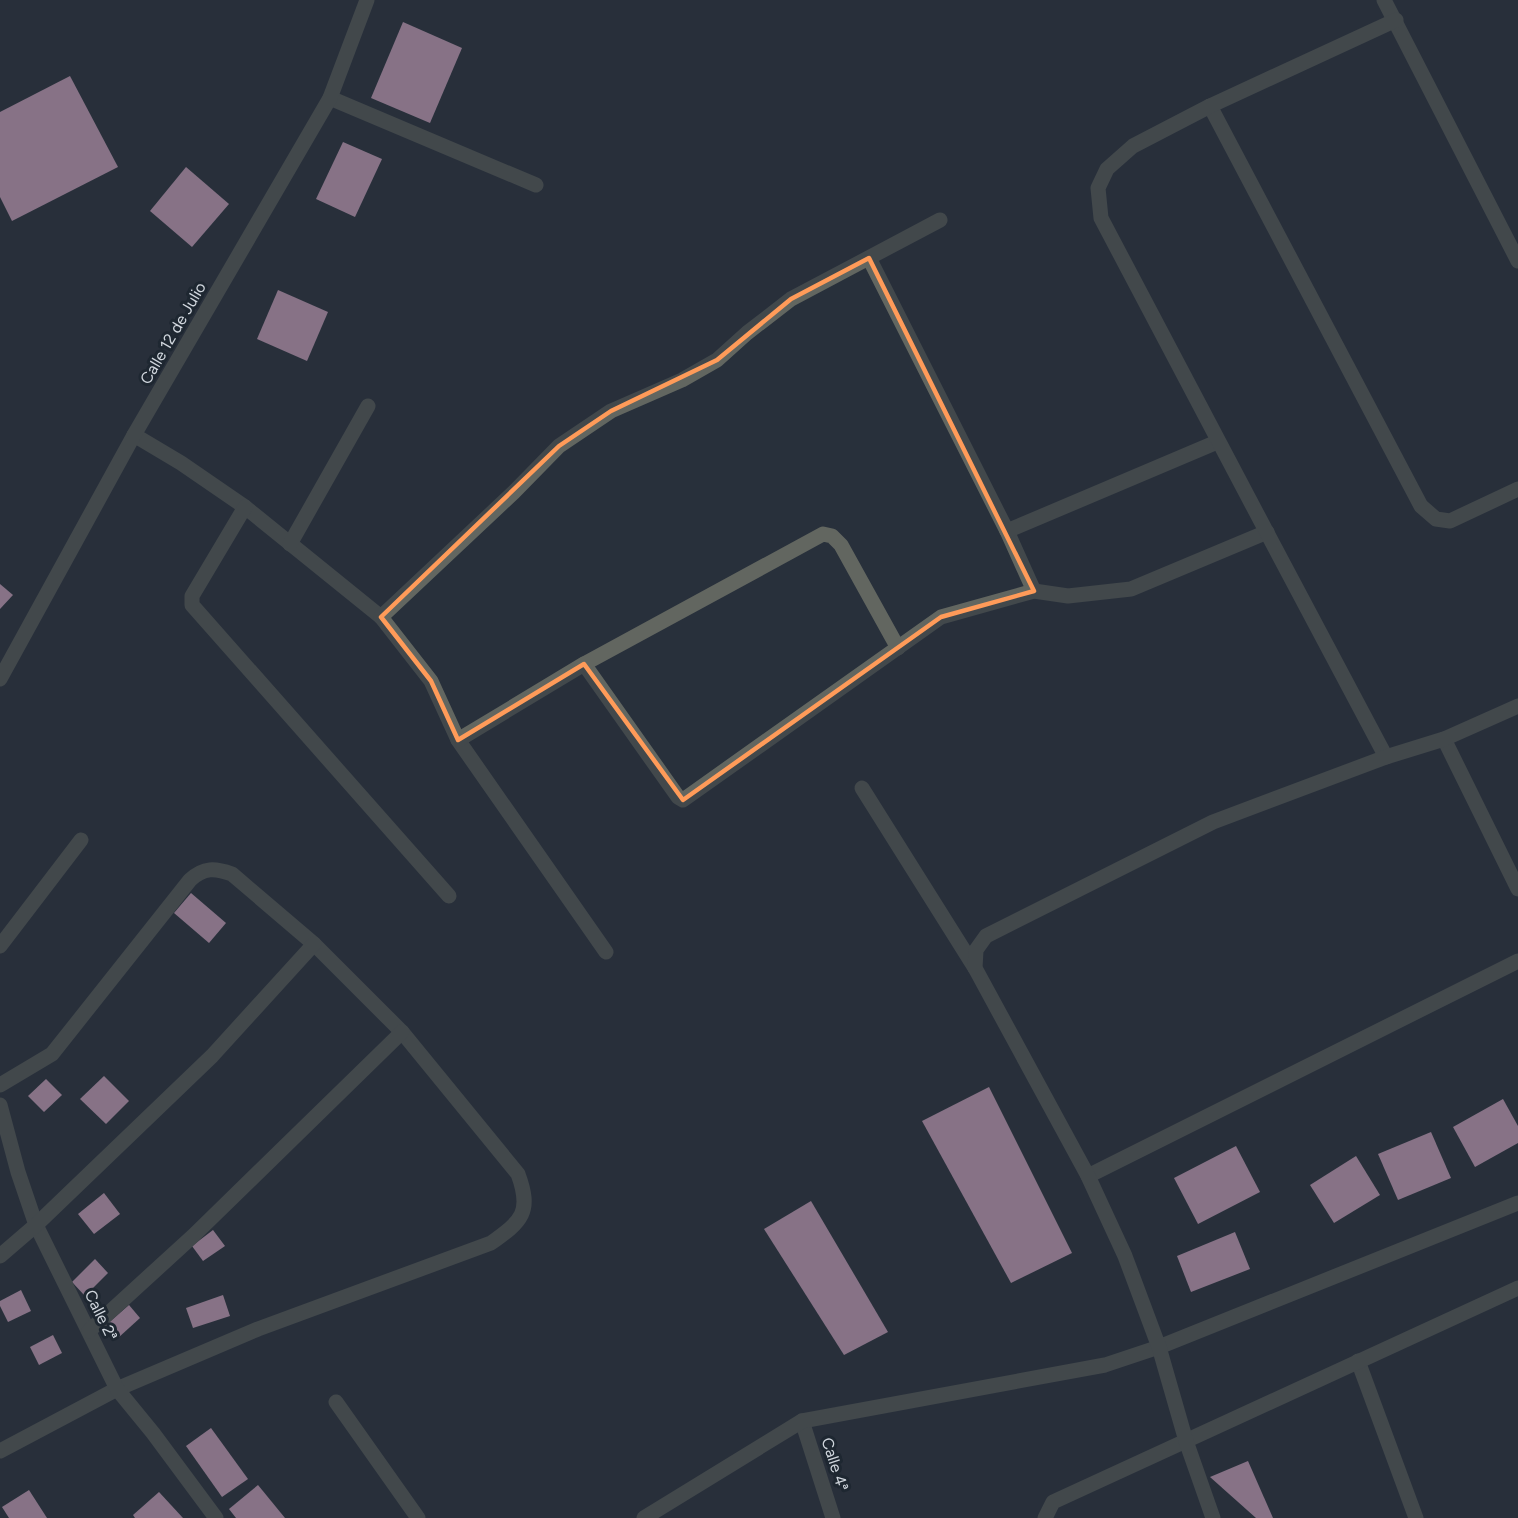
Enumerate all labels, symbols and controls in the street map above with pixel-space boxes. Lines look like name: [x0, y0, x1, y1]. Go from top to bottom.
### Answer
street label: Calle 12 de Julio: [136, 279, 210, 387]
street label: Calle 2ª: [81, 1287, 121, 1343]
street label: Calle 4ª: [818, 1435, 852, 1493]

